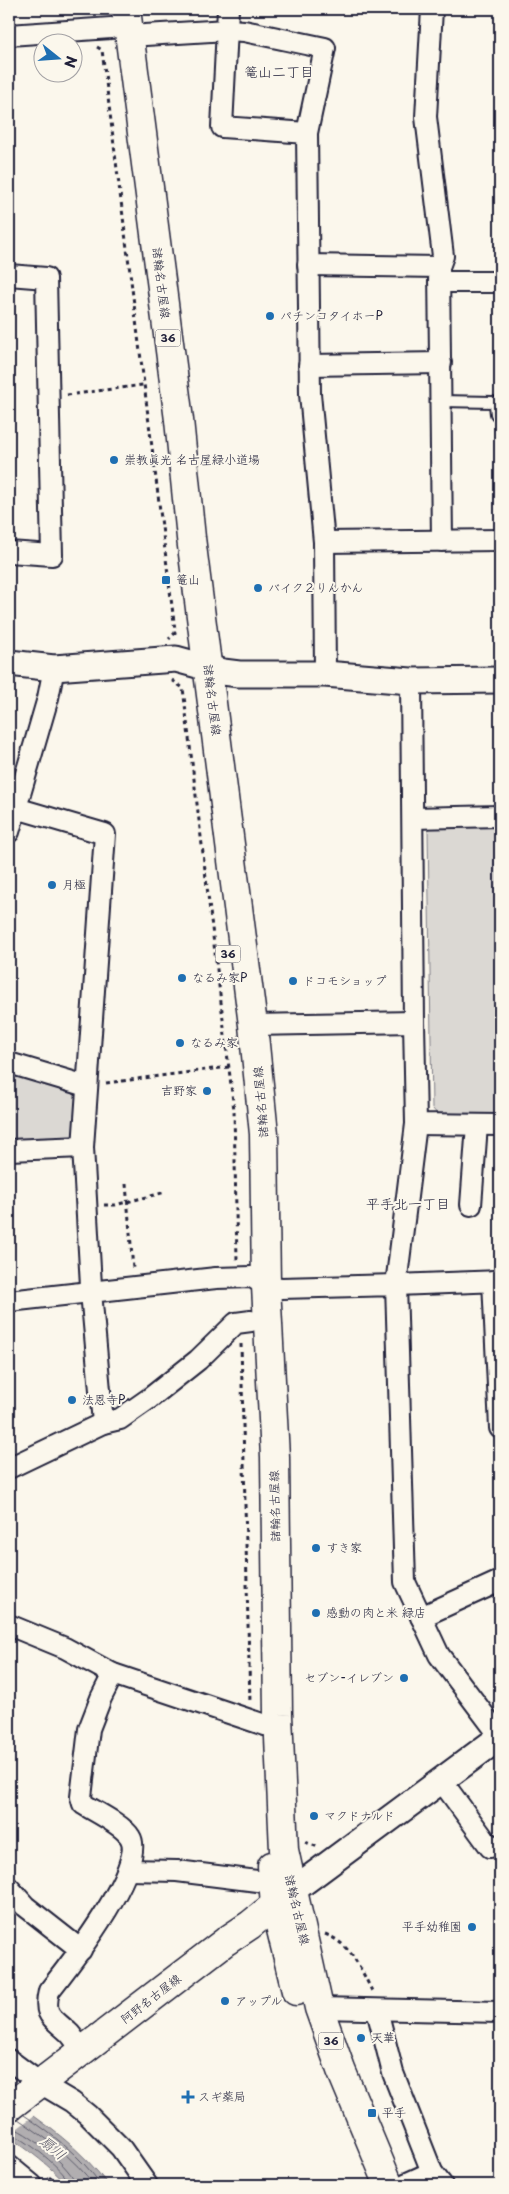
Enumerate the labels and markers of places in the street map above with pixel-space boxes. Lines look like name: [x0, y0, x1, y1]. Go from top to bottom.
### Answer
place label: パチンコタイホーP: [280, 306, 383, 324]
marker: パチンコタイホーP: [264, 310, 276, 322]
place label: 崇教眞光 名古屋緑小道場: [124, 450, 260, 468]
marker: 崇教眞光 名古屋緑小道場: [108, 454, 120, 466]
place label: 篭山: [176, 570, 200, 588]
marker: 篭山: [160, 574, 172, 586]
place label: バイク２りんかん: [268, 578, 363, 596]
marker: バイク２りんかん: [252, 582, 264, 594]
place label: 月極: [62, 875, 86, 893]
marker: 月極: [46, 879, 58, 891]
place label: なるみ家P: [192, 968, 247, 986]
place label: ドコモショップ: [303, 971, 387, 989]
marker: なるみ家P: [176, 972, 188, 984]
marker: ドコモショップ: [287, 975, 299, 987]
place label: なるみ家: [190, 1033, 238, 1051]
marker: なるみ家: [174, 1037, 186, 1049]
place label: 吉野家: [161, 1081, 197, 1099]
marker: 吉野家: [201, 1085, 213, 1097]
place label: 法恩寺P: [82, 1390, 125, 1408]
marker: 法恩寺P: [66, 1394, 78, 1406]
place label: すき家: [326, 1538, 362, 1556]
marker: すき家: [310, 1542, 322, 1554]
place label: 感動の肉と米 緑店: [326, 1603, 426, 1621]
marker: 感動の肉と米 緑店: [310, 1607, 322, 1619]
place label: セブン-イレブン: [304, 1668, 394, 1686]
marker: セブン-イレブン: [398, 1672, 410, 1684]
place label: マクドナルド: [324, 1806, 395, 1824]
marker: マクドナルド: [308, 1810, 320, 1822]
place label: 平手幼稚園: [402, 1917, 462, 1935]
marker: 平手幼稚園: [466, 1921, 478, 1933]
place label: アップル: [235, 1991, 282, 2009]
marker: アップル: [219, 1995, 231, 2007]
place label: 天華: [371, 2028, 395, 2046]
marker: 天華: [355, 2032, 367, 2044]
place label: スギ薬局: [198, 2087, 246, 2105]
marker: スギ薬局: [182, 2091, 194, 2103]
place label: 平手: [382, 2103, 406, 2121]
marker: 平手: [366, 2107, 378, 2119]

